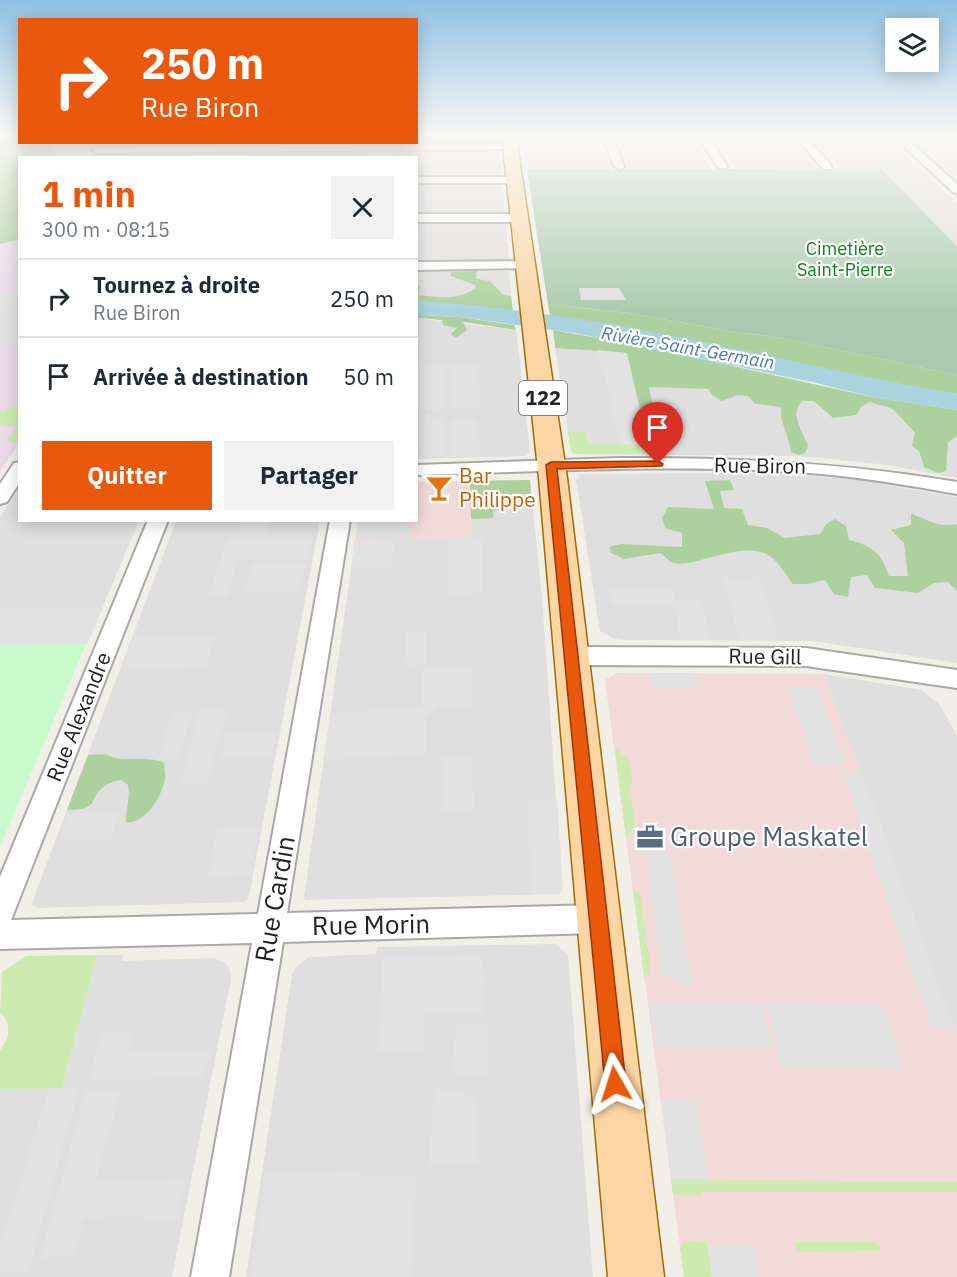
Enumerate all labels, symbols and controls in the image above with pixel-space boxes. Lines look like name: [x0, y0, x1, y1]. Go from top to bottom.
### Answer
map controls: [885, 18, 939, 72]
button: layers: [885, 18, 939, 72]
text: 250 m: [141, 36, 264, 91]
icon: right: [42, 42, 120, 120]
text: Rue Biron: [141, 89, 259, 124]
text: 1 min: [42, 170, 136, 217]
button: close: [331, 176, 394, 239]
text: 300 m · 08:15: [42, 216, 170, 243]
park label: Cimetière Saint-Pierre: [797, 237, 893, 281]
text: Tournez à droite: [93, 270, 260, 299]
icon: right: [42, 282, 75, 315]
text: 250 m: [330, 284, 394, 313]
text: Rue Biron: [93, 299, 181, 326]
water label: Rivière Saint-Germain: [600, 321, 776, 374]
icon: arrive: [42, 360, 75, 393]
text: Arrivée à destination: [93, 362, 309, 391]
text: 50 m: [343, 362, 394, 391]
road number: 122: [519, 381, 567, 415]
pin: [632, 402, 683, 464]
icon: arrive: [641, 411, 674, 444]
button: Quitter: [42, 441, 212, 510]
button: Partager: [224, 441, 394, 510]
street label: Rue Biron: [714, 450, 806, 480]
place label: Bar Philippe: [459, 461, 536, 513]
bar icon: Bar Philippe: [424, 473, 454, 503]
street label: Rue Gill: [728, 641, 802, 671]
street label: Rue Alexandre: [39, 648, 117, 786]
place label: Groupe Maskatel: [670, 819, 868, 853]
office icon: Groupe Maskatel: [635, 822, 665, 852]
street label: Rue Cardin: [246, 833, 302, 965]
street label: Rue Morin: [312, 906, 430, 942]
position arrow: [583, 1052, 647, 1116]

